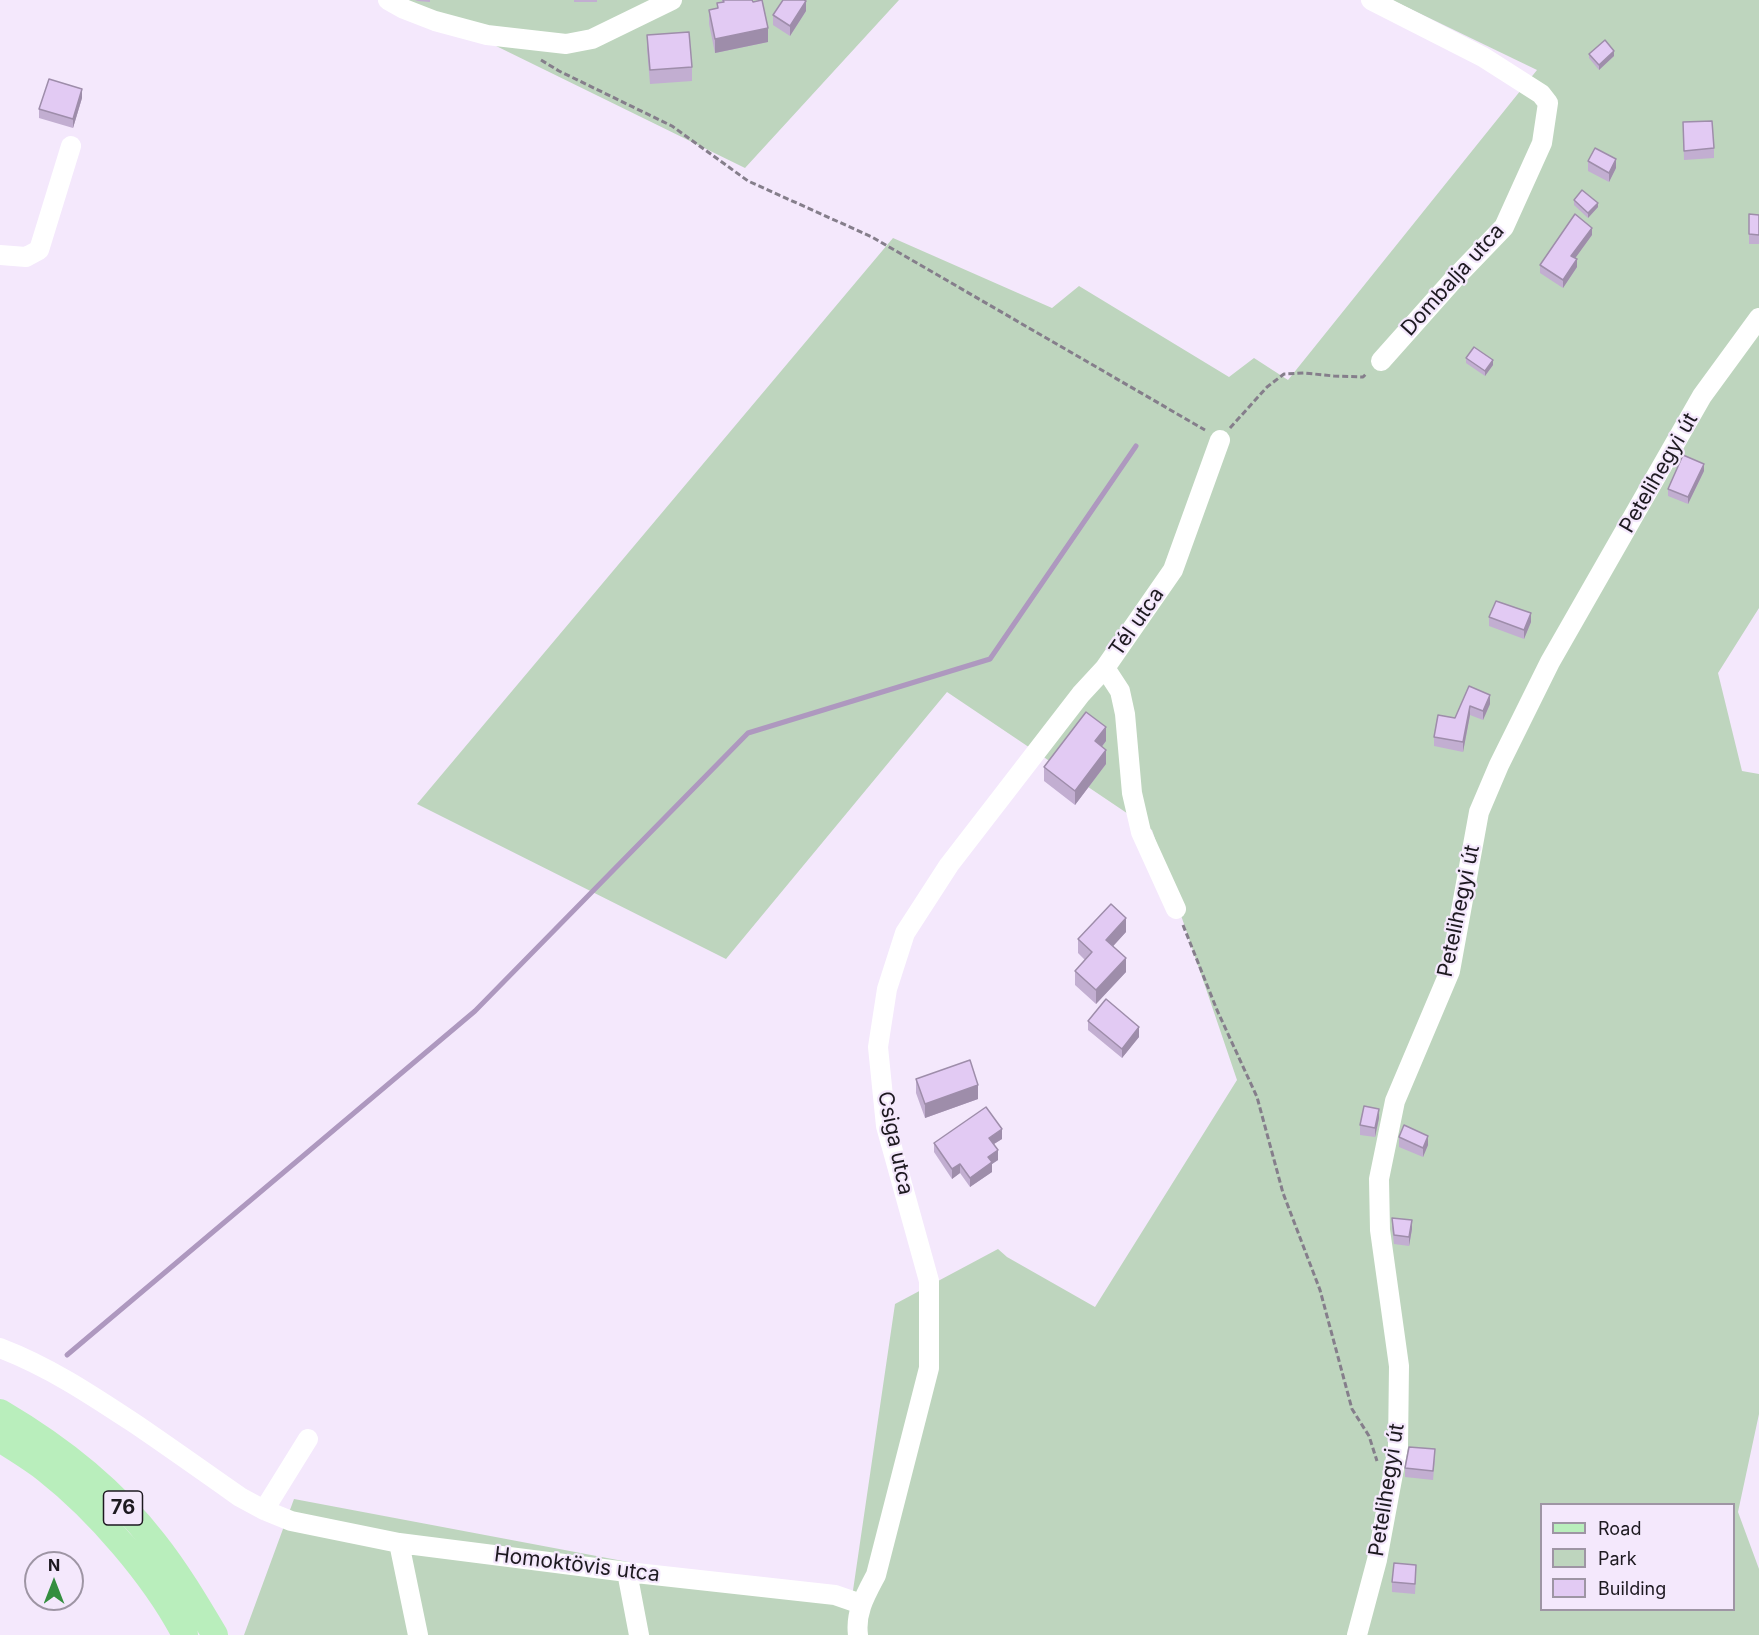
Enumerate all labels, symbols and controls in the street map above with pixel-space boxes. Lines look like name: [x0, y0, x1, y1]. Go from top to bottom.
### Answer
street label: Dombalja utca: [1396, 219, 1510, 341]
street label: Petelihegyi út: [1615, 409, 1703, 537]
street label: Tél utca: [1104, 583, 1170, 661]
street label: Petelihegyi út: [1433, 843, 1485, 979]
street label: Csiga utca: [872, 1089, 918, 1197]
street label: Petelihegyi út: [1364, 1422, 1410, 1558]
road number: 76: [104, 1491, 142, 1525]
legend: [1540, 1503, 1735, 1611]
text: Road: [1598, 1518, 1641, 1539]
street label: Homoktövis utca: [493, 1542, 661, 1588]
text: Park: [1598, 1548, 1637, 1569]
north arrow: [24, 1551, 84, 1611]
text: N: [48, 1555, 60, 1575]
text: Building: [1598, 1578, 1666, 1599]

